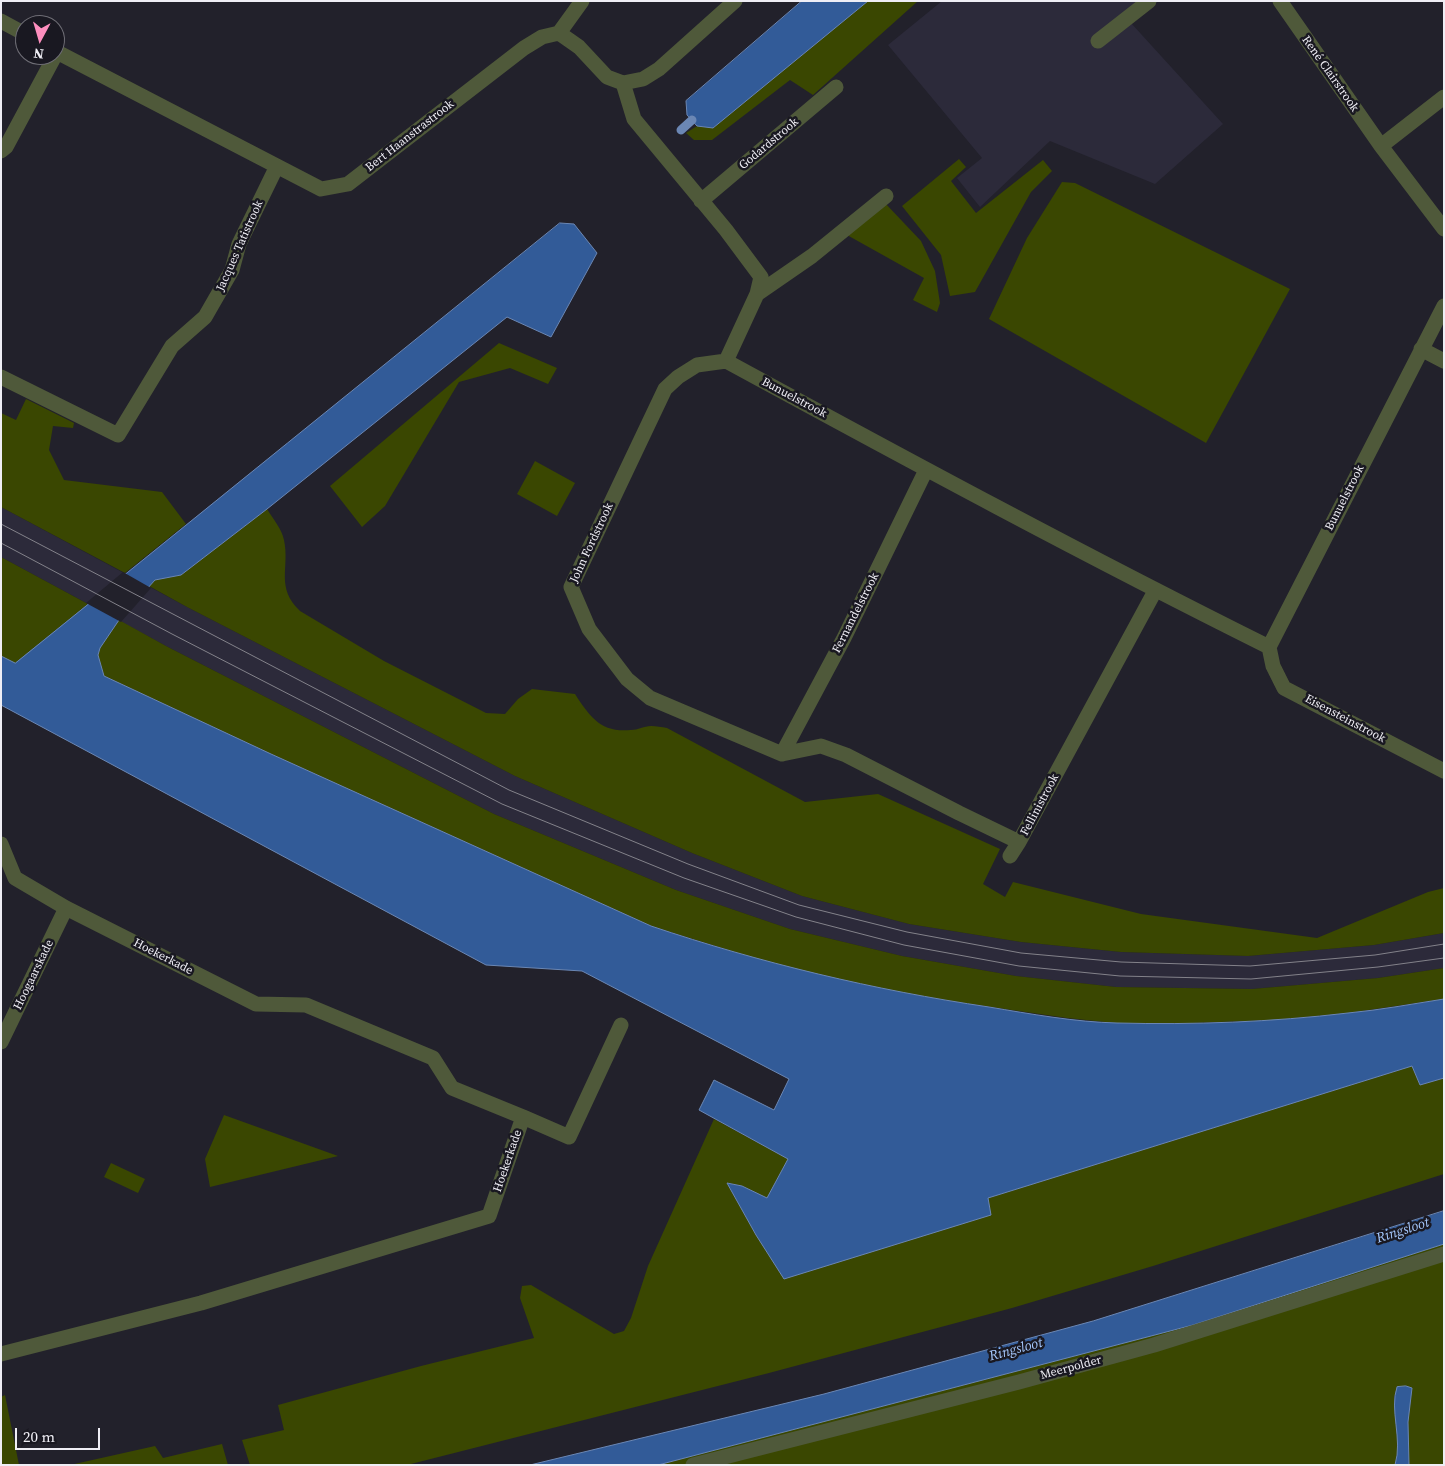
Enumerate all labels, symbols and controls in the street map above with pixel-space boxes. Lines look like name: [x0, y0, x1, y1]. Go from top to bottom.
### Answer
north arrow: [15, 15, 65, 65]
street label: René Clairstrook: [1298, 33, 1362, 115]
text: N: [32, 43, 45, 64]
street label: Bert Haanstrastrook: [363, 97, 457, 175]
street label: Godardstrook: [736, 115, 802, 173]
street label: Jacques Tatistrook: [214, 198, 266, 294]
street label: Bunuelstrook: [759, 375, 829, 421]
street label: Bunuelstrook: [1322, 463, 1368, 533]
street label: John Fordstrook: [567, 501, 617, 585]
street label: Fernandelstrook: [830, 570, 882, 656]
street label: Eisensteinstrook: [1302, 692, 1388, 746]
street label: Fellinistrook: [1018, 772, 1062, 838]
street label: Hoekerkade: [131, 936, 195, 978]
street label: Hoogaarskade: [11, 938, 57, 1012]
street label: Hoekerkade: [491, 1128, 525, 1194]
water label: Ringsloot: [1374, 1215, 1432, 1247]
water label: Ringsloot: [987, 1335, 1045, 1365]
street label: Meerpolder: [1039, 1353, 1103, 1383]
scale bar: [18, 1418, 102, 1450]
text: 20 m: [23, 1426, 55, 1447]

